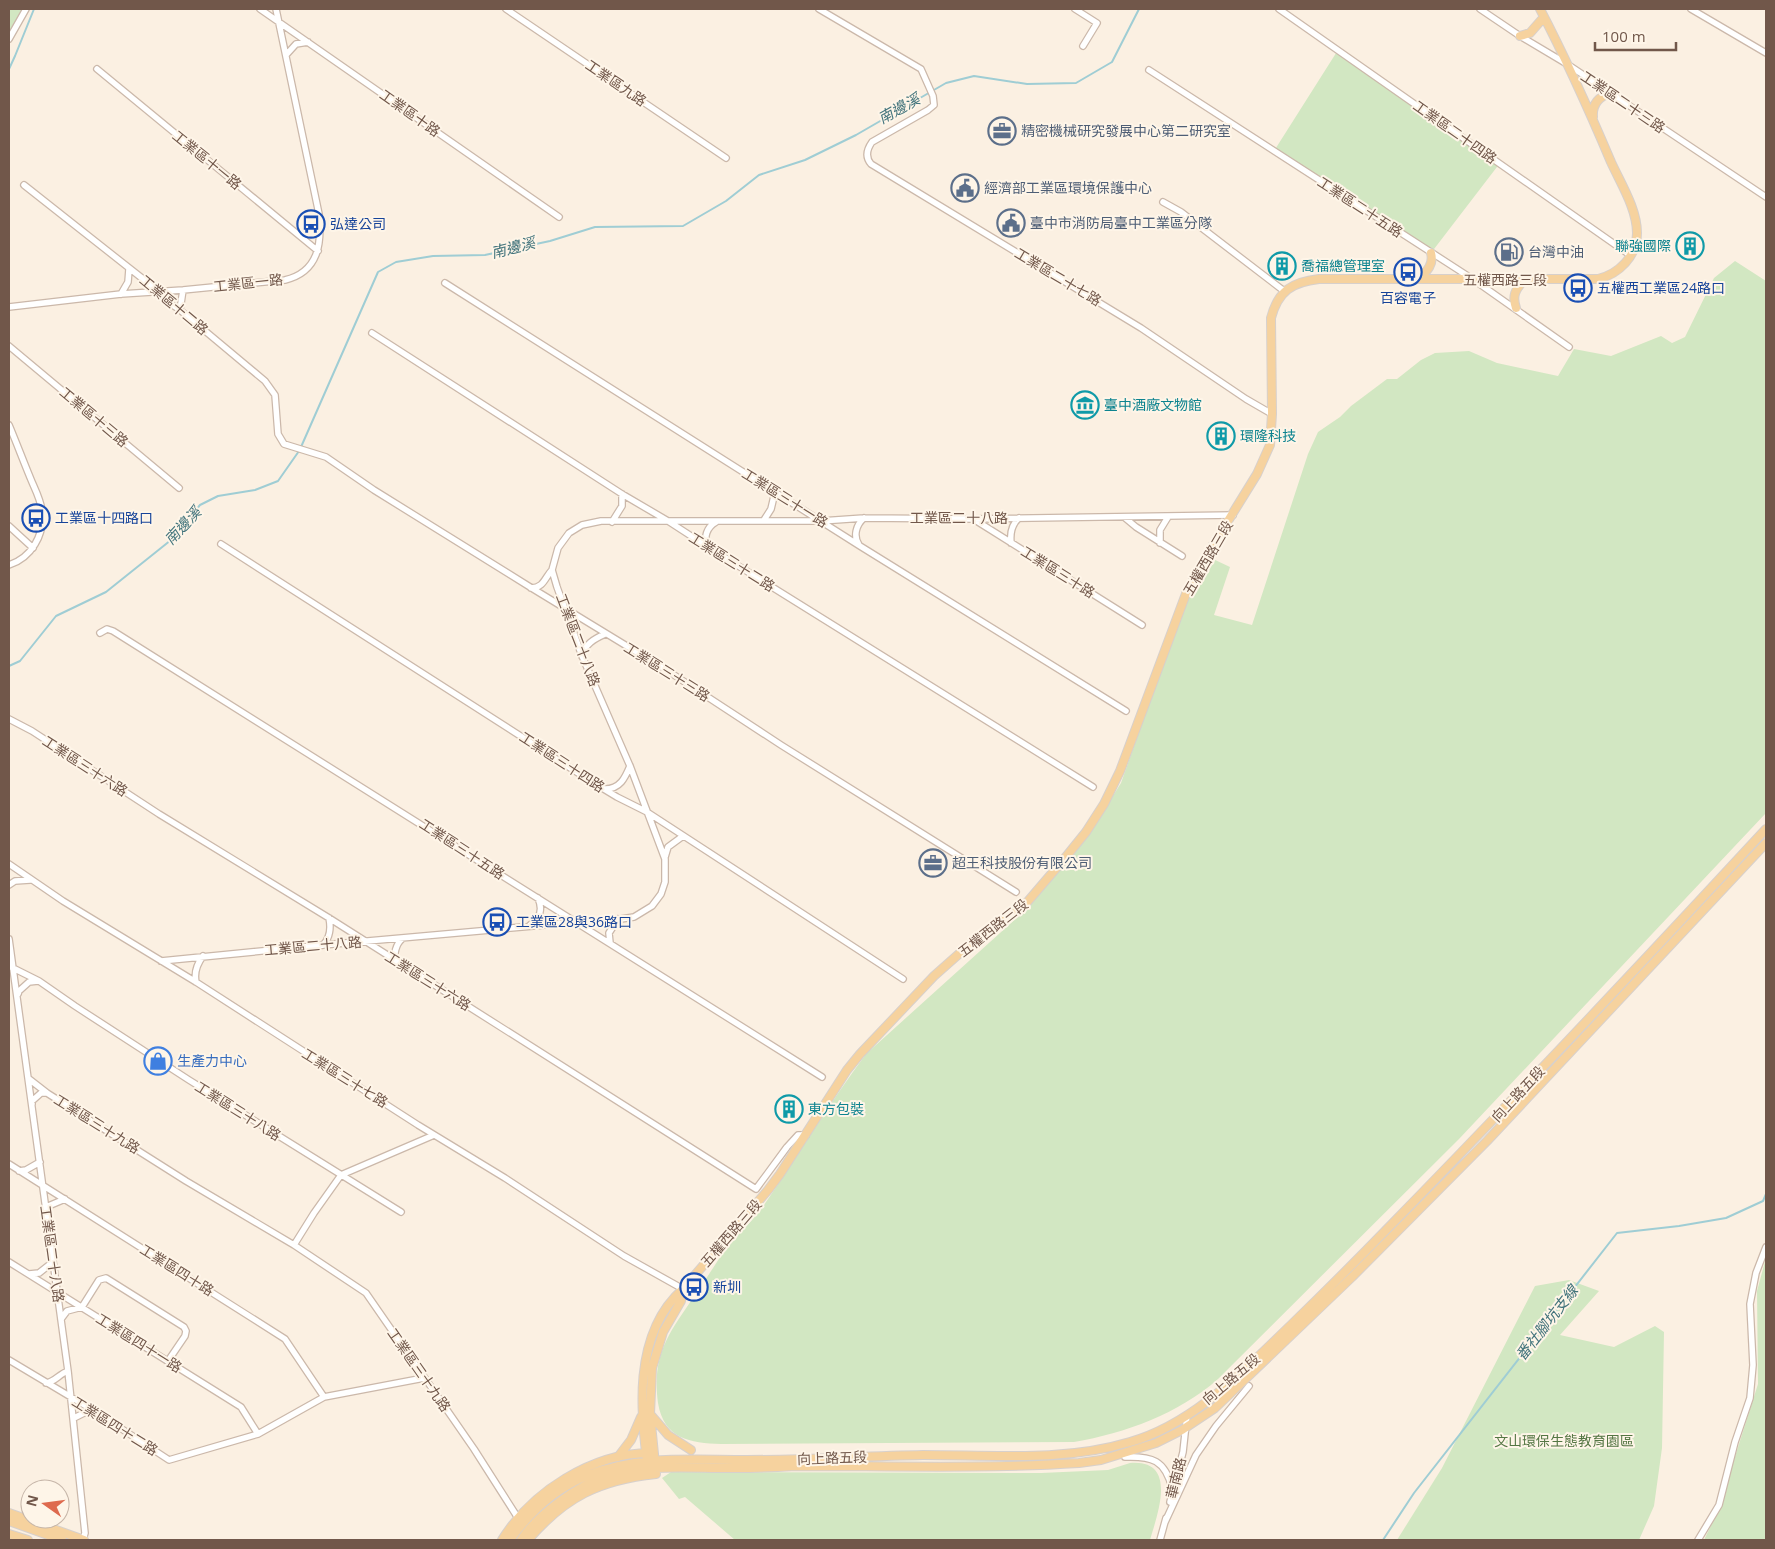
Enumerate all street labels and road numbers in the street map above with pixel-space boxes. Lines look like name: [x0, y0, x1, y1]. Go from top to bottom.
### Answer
street label: 工業區九路: [582, 55, 651, 110]
street label: 工業區二十三路: [1577, 66, 1669, 137]
street label: 工業區十路: [376, 85, 444, 140]
street label: 工業區二十四路: [1410, 96, 1501, 167]
street label: 工業區十一路: [169, 126, 246, 193]
street label: 工業區二十五路: [1314, 172, 1407, 241]
street label: 工業區二十七路: [1011, 243, 1105, 310]
street label: 工業區一路: [212, 269, 284, 296]
street label: 工業區十二路: [136, 270, 213, 339]
street label: 五權西路三段: [1463, 270, 1547, 289]
street label: 工業區十三路: [56, 382, 133, 451]
street label: 工業區三十一路: [739, 464, 832, 532]
street label: 工業區二十八路: [910, 508, 1008, 527]
street label: 五權西路三段: [1178, 517, 1237, 599]
street label: 工業區三十二路: [686, 528, 779, 596]
street label: 工業區三十路: [1018, 541, 1099, 602]
street label: 工業區二十八路: [552, 591, 605, 689]
street label: 工業區三十三路: [621, 638, 714, 706]
street label: 工業區三十四路: [516, 727, 609, 796]
street label: 工業區三十六路: [39, 731, 132, 800]
street label: 工業區三十五路: [416, 814, 509, 883]
street label: 五權西路三段: [954, 894, 1032, 961]
street label: 工業區二十八路: [263, 932, 363, 959]
street label: 工業區三十六路: [382, 947, 475, 1015]
street label: 工業區三十七路: [299, 1044, 392, 1112]
street label: 向上路五段: [1487, 1062, 1548, 1126]
street label: 工業區三十八路: [192, 1077, 285, 1145]
street label: 工業區三十九路: [51, 1090, 144, 1158]
street label: 五權西路三段: [696, 1195, 765, 1271]
street label: 工業區二十八路: [36, 1204, 69, 1304]
street label: 工業區四十路: [137, 1239, 218, 1300]
street label: 工業區四十一路: [93, 1309, 186, 1377]
street label: 工業區三十九路: [384, 1324, 455, 1415]
street label: 向上路五段: [1198, 1349, 1264, 1408]
street label: 工業區四十二路: [69, 1392, 162, 1460]
street label: 向上路五段: [797, 1447, 867, 1468]
street label: 華南路: [1161, 1455, 1190, 1501]

